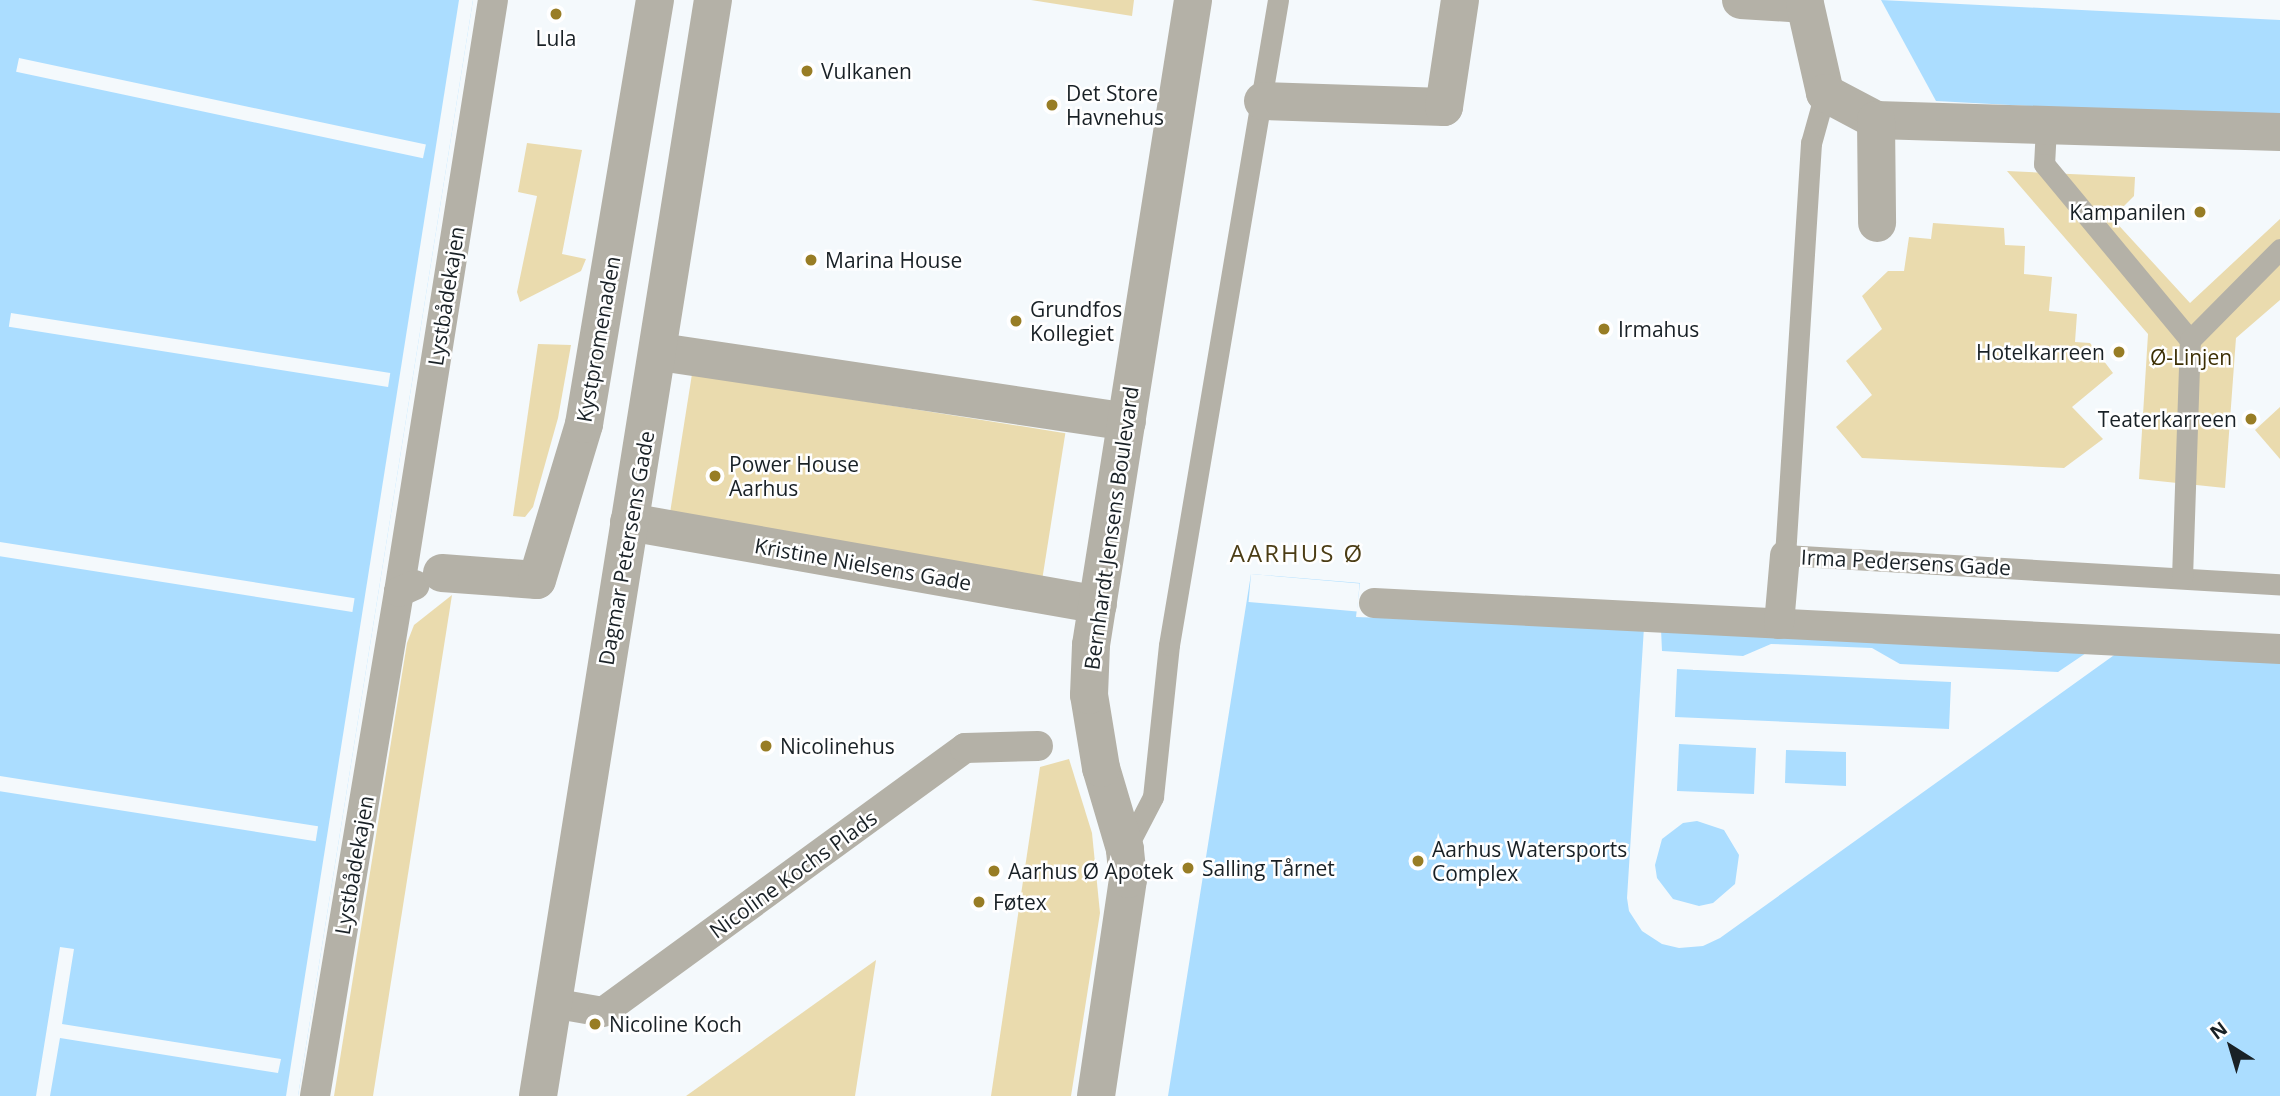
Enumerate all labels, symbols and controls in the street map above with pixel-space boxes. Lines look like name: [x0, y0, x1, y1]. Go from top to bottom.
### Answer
marker: Lula: [548, 6, 564, 22]
place label: Lula: [536, 25, 576, 51]
place label: Vulkanen: [821, 58, 912, 84]
marker: Vulkanen: [799, 63, 815, 79]
place label: Det Store Havnehus: [1066, 80, 1164, 130]
marker: Det Store Havnehus: [1044, 97, 1060, 113]
place label: Kampanilen: [2069, 199, 2186, 225]
marker: Kampanilen: [2192, 204, 2208, 220]
street label: Lystbådekajen: [423, 224, 469, 368]
place label: Marina House: [825, 247, 962, 273]
marker: Marina House: [803, 252, 819, 268]
street label: Kystpromenaden: [571, 254, 625, 424]
place label: Grundfos Kollegiet: [1030, 296, 1122, 346]
marker: Grundfos Kollegiet: [1008, 313, 1024, 329]
place label: Irmahus: [1618, 316, 1699, 342]
marker: Irmahus: [1596, 321, 1612, 337]
place label: Hotelkarreen: [1976, 339, 2105, 365]
marker: Hotelkarreen: [2111, 344, 2127, 360]
park label: Ø-Linjen: [2150, 344, 2232, 370]
street label: Bernhardt Jensens Boulevard: [1079, 385, 1143, 671]
place label: Teaterkarreen: [2098, 406, 2237, 432]
marker: Teaterkarreen: [2243, 411, 2259, 427]
street label: Dagmar Petersens Gade: [593, 429, 659, 667]
place label: Power House Aarhus: [729, 451, 859, 501]
marker: Power House Aarhus: [707, 468, 723, 484]
street label: Kristine Nielsens Gade: [753, 533, 973, 595]
district label: AARHUS Ø: [1231, 539, 1363, 567]
street label: Irma Pedersens Gade: [1800, 544, 2012, 580]
place label: Nicolinehus: [780, 733, 895, 759]
marker: Nicolinehus: [758, 738, 774, 754]
street label: Lystbådekajen: [329, 793, 379, 937]
street label: Nicoline Kochs Plads: [704, 805, 882, 943]
place label: Aarhus Watersports Complex: [1432, 836, 1627, 886]
marker: Aarhus Watersports Complex: [1410, 853, 1426, 869]
place label: Salling Tårnet: [1202, 855, 1335, 881]
place label: Aarhus Ø Apotek: [1008, 858, 1174, 884]
marker: Salling Tårnet: [1180, 860, 1196, 876]
marker: Aarhus Ø Apotek: [986, 863, 1002, 879]
place label: Føtex: [993, 889, 1047, 915]
marker: Føtex: [971, 894, 987, 910]
place label: Nicoline Koch: [609, 1011, 742, 1037]
north arrow: [2196, 1012, 2266, 1082]
text: N: [2204, 1015, 2232, 1045]
marker: Nicoline Koch: [587, 1016, 603, 1032]

